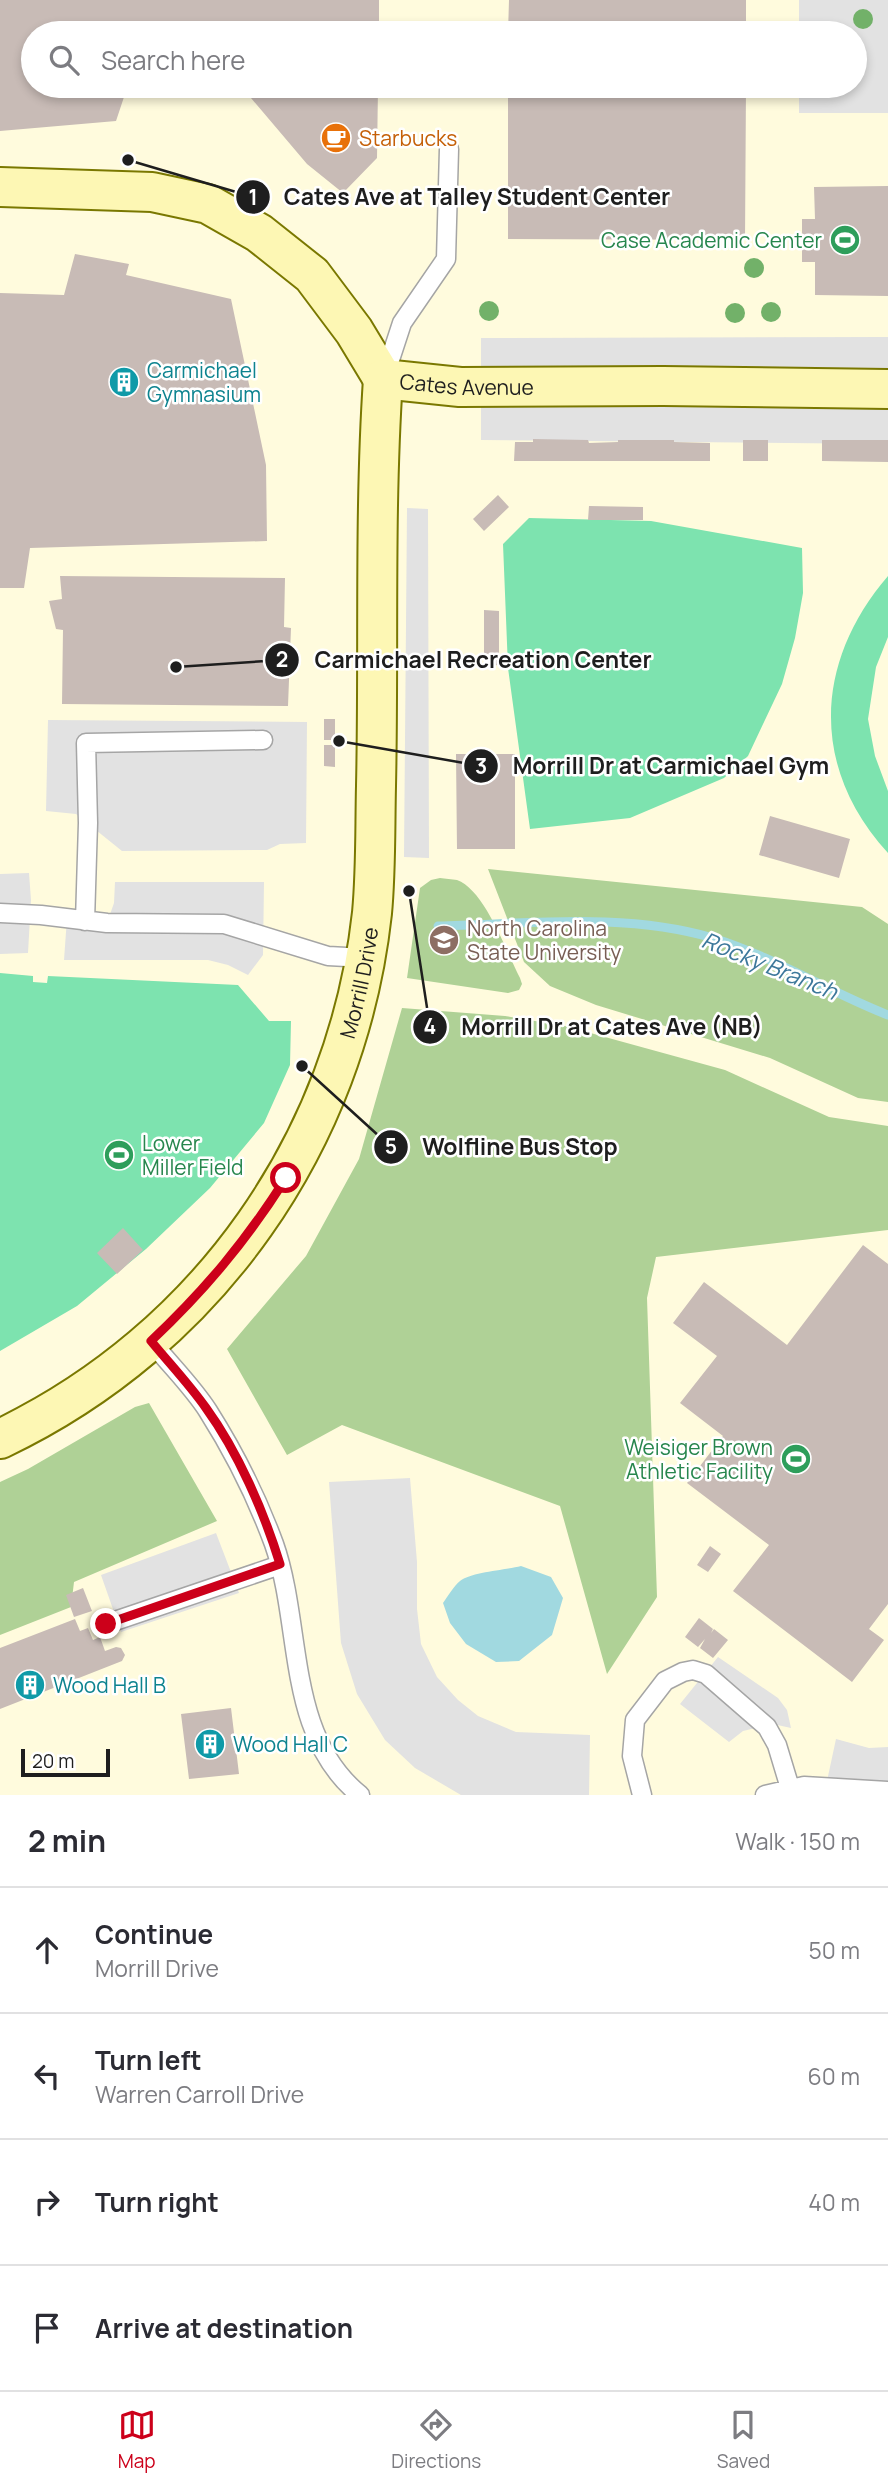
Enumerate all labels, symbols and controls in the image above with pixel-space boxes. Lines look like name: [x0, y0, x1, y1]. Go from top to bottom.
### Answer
search box: [21, 21, 867, 98]
icon: search: [45, 41, 83, 79]
text: Search here: [101, 42, 246, 78]
cafe icon: Starbucks: [319, 121, 353, 155]
place label: Starbucks: [359, 124, 457, 152]
callout: Cates Ave at Talley Student Center: [235, 175, 685, 219]
text: Cates Ave at Talley Student Center: [284, 180, 670, 212]
text: 1: [248, 183, 258, 211]
sports icon: Case Academic Center: [828, 223, 862, 257]
place label: Case Academic Center: [601, 226, 822, 254]
place label: Carmichael Gymnasium: [147, 356, 261, 408]
building icon: Carmichael Gymnasium: [107, 365, 141, 399]
street label: Cates Avenue: [398, 367, 534, 401]
callout: Carmichael Recreation Center: [265, 638, 665, 682]
text: Carmichael Recreation Center: [314, 643, 652, 675]
text: 2: [276, 645, 288, 673]
callout: Morrill Dr at Carmichael Gym: [464, 744, 843, 788]
text: Morrill Dr at Carmichael Gym: [513, 749, 829, 781]
text: 3: [475, 752, 487, 780]
place label: North Carolina State University: [467, 914, 621, 966]
school or university icon: North Carolina State University: [427, 923, 461, 957]
water label: Rocky Branch: [697, 923, 844, 1007]
street label: Morrill Drive: [333, 925, 384, 1042]
callout: Morrill Dr at Cates Ave (NB): [412, 1005, 777, 1049]
text: Morrill Dr at Cates Ave (NB): [461, 1010, 763, 1042]
text: 4: [424, 1012, 436, 1040]
callout: Wolfline Bus Stop: [373, 1125, 632, 1169]
place label: Lower Miller Field: [142, 1129, 244, 1181]
text: Wolfline Bus Stop: [422, 1130, 618, 1162]
text: 5: [385, 1132, 397, 1160]
sports icon: Lower Miller Field: [102, 1138, 136, 1172]
route start: [270, 1162, 301, 1193]
place label: Weisiger Brown Athletic Facility: [624, 1433, 773, 1485]
sports icon: Weisiger Brown Athletic Facility: [779, 1442, 813, 1476]
route end: [90, 1608, 121, 1639]
building icon: Wood Hall B: [13, 1668, 47, 1702]
place label: Wood Hall B: [53, 1671, 166, 1699]
building icon: Wood Hall C: [193, 1727, 227, 1761]
place label: Wood Hall C: [233, 1730, 348, 1758]
scale bar: [21, 1746, 110, 1778]
text: 20 m: [32, 1748, 74, 1774]
text: 2 min: [28, 1820, 106, 1861]
text: Walk · 150 m: [735, 1825, 860, 1857]
text: Continue: [95, 1916, 213, 1952]
icon: ahead: [28, 1931, 66, 1969]
text: 50 m: [809, 1934, 860, 1966]
text: Morrill Drive: [95, 1952, 219, 1984]
text: Turn left: [95, 2042, 202, 2078]
icon: left: [28, 2057, 66, 2095]
text: 60 m: [808, 2060, 860, 2092]
text: Warren Carroll Drive: [95, 2078, 304, 2110]
icon: right: [28, 2183, 66, 2221]
text: Turn right: [95, 2184, 219, 2220]
text: 40 m: [808, 2186, 860, 2218]
icon: arrive: [28, 2309, 66, 2347]
text: Arrive at destination: [95, 2310, 353, 2346]
tab: Map: [118, 2406, 156, 2474]
tab: Directions: [391, 2406, 481, 2474]
tab: Saved: [717, 2406, 770, 2474]

